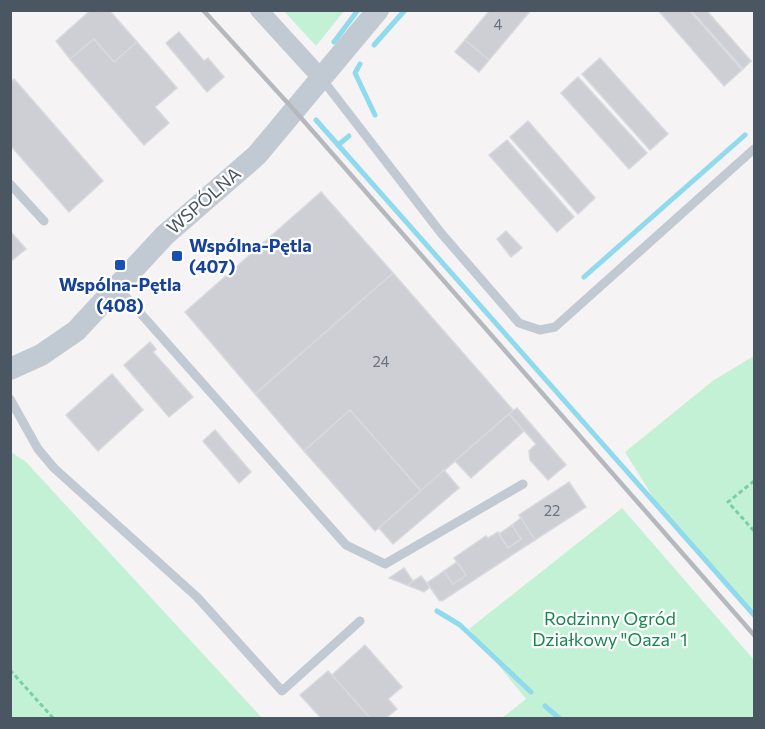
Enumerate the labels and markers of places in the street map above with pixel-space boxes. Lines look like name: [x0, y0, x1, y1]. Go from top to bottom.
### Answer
place label: Wspólna-Pętla (407): [189, 234, 312, 277]
marker: Wspólna-Pętla (407): [170, 249, 184, 263]
marker: Wspólna-Pętla (408): [113, 258, 127, 272]
place label: Wspólna-Pętla (408): [59, 273, 181, 316]

